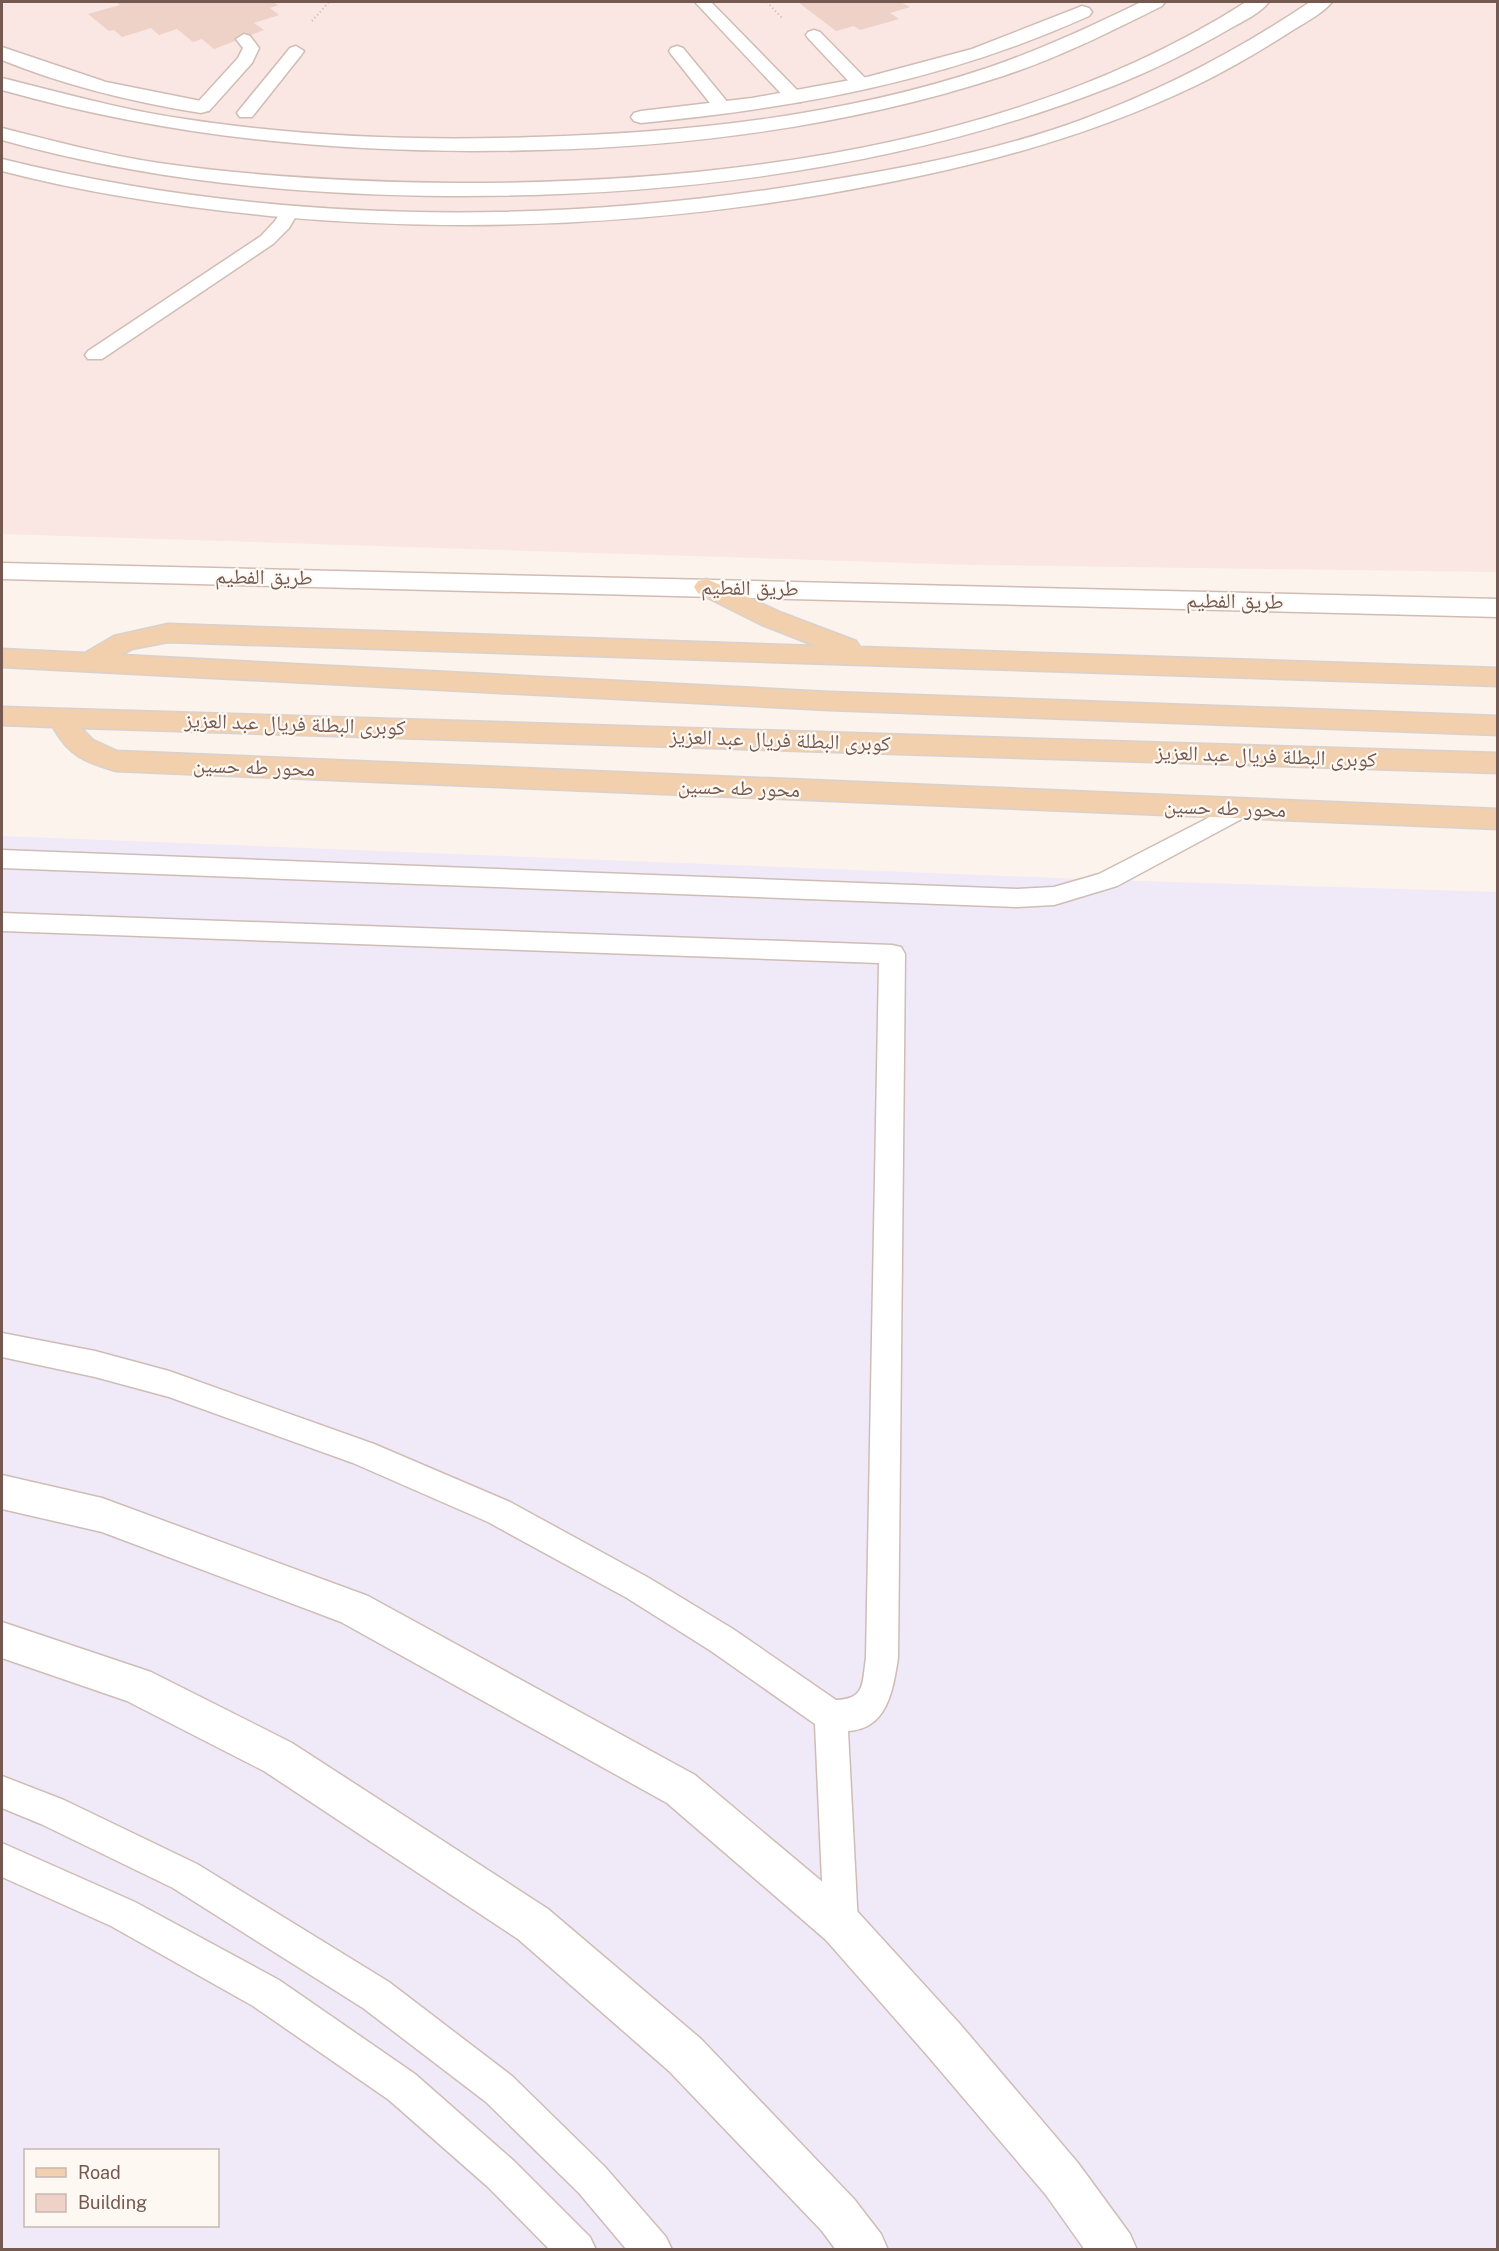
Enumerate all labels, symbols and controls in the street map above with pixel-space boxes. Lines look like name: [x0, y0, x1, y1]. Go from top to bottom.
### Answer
street label: طريق الفطيم: [215, 563, 313, 592]
street label: طريق الفطيم: [701, 574, 799, 603]
street label: طريق الفطيم: [1186, 587, 1284, 616]
street label: كوبرى البطلة فريال عبد العزيز: [183, 707, 406, 740]
street label: كوبرى البطلة فريال عبد العزيز: [668, 723, 891, 756]
street label: كوبرى البطلة فريال عبد العزيز: [1154, 739, 1377, 772]
street label: محور طه حسين: [192, 752, 316, 782]
street label: محور طه حسين: [677, 773, 801, 803]
street label: محور طه حسين: [1163, 793, 1287, 823]
legend: [24, 2149, 219, 2227]
text: Road: [78, 2162, 121, 2183]
text: Building: [78, 2192, 147, 2213]

